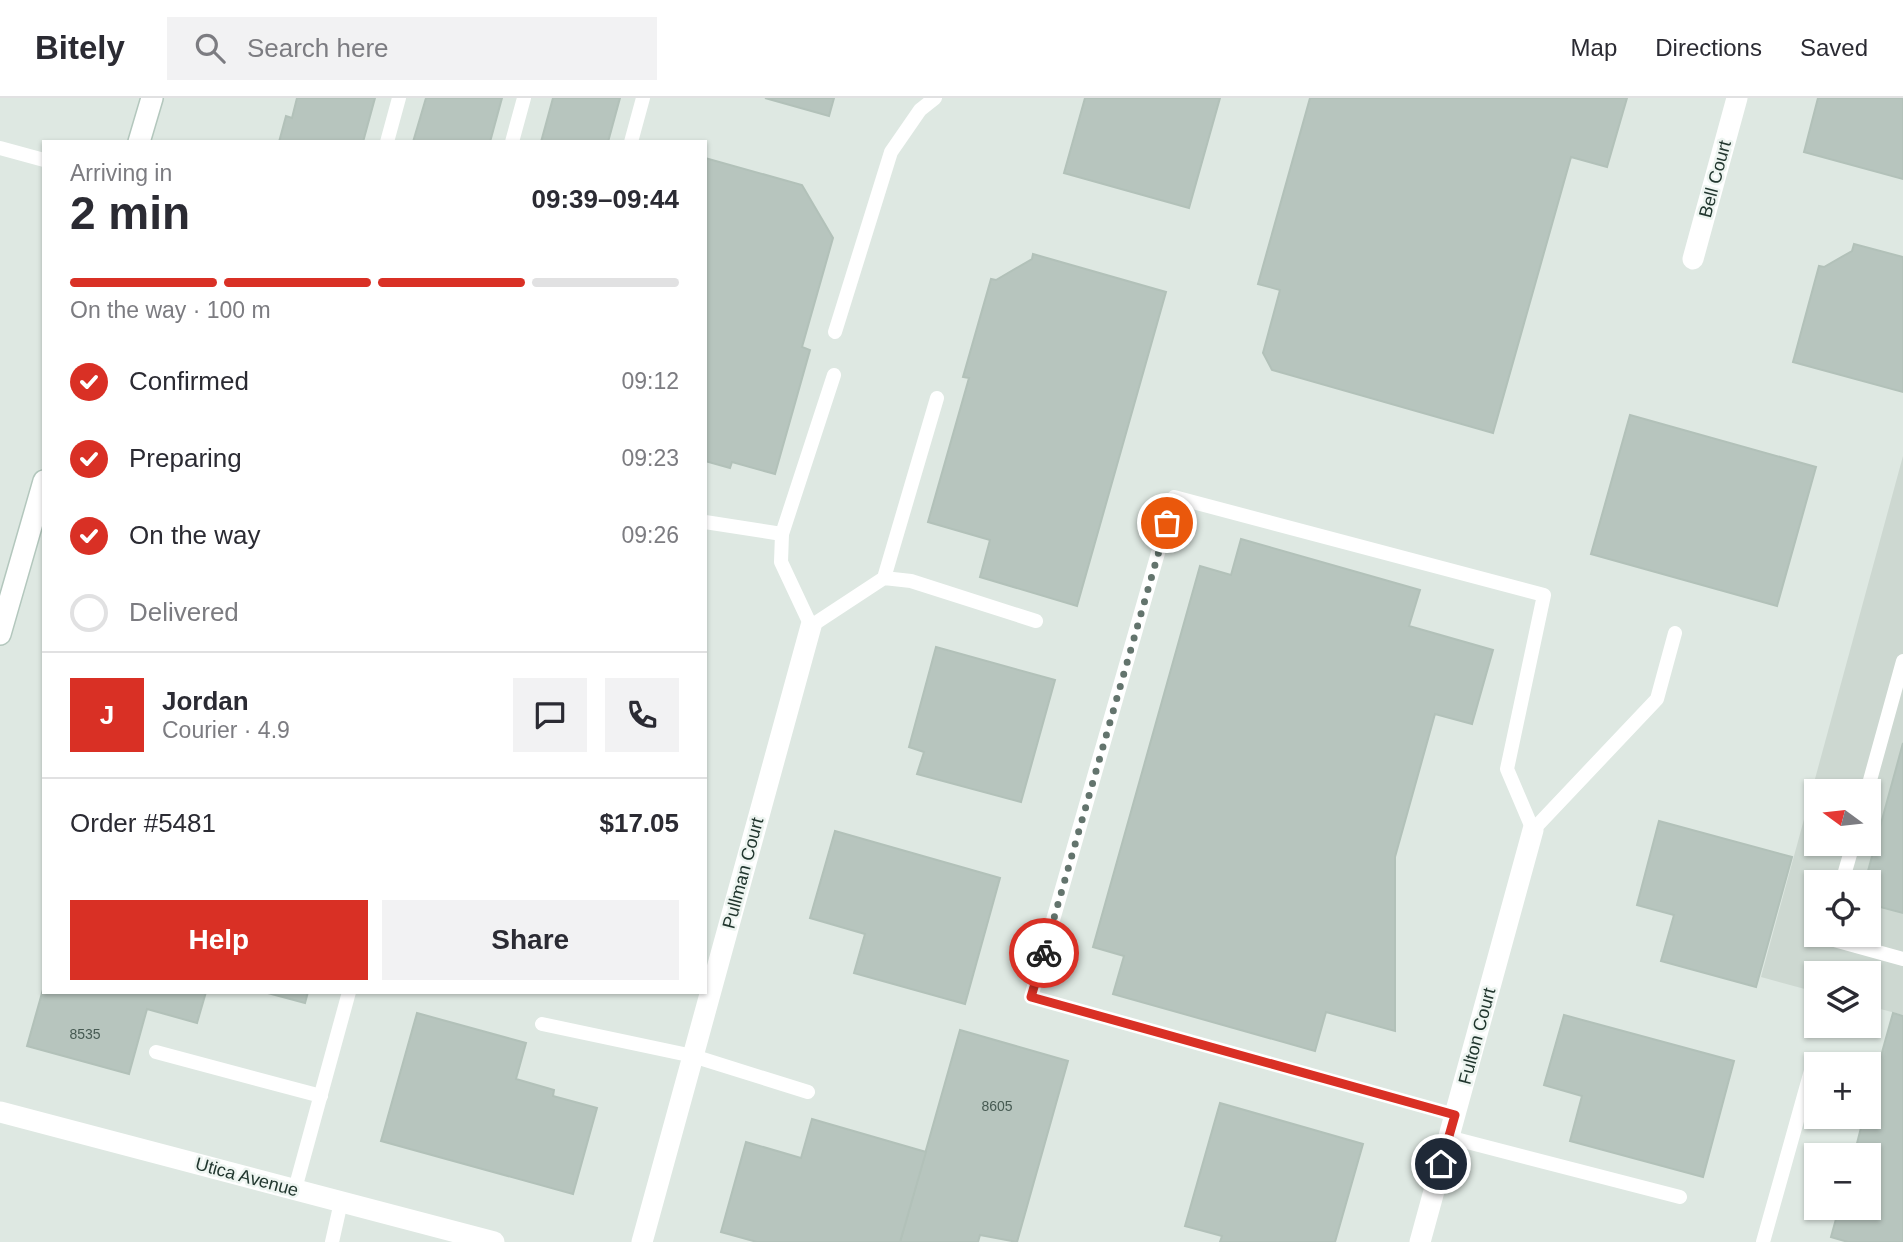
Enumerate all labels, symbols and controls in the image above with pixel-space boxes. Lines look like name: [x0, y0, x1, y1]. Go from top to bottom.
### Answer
search box: [167, 17, 657, 80]
text: Bitely: [35, 29, 125, 66]
icon: search: [191, 29, 229, 67]
text: Search here: [247, 33, 389, 63]
text: Map: [1571, 34, 1617, 61]
text: Directions: [1655, 34, 1762, 61]
text: Saved: [1800, 34, 1868, 61]
street label: Bell Court: [1695, 138, 1735, 220]
text: Arriving in: [70, 160, 172, 186]
text: 09:39–09:44: [532, 184, 679, 214]
text: 2 min: [70, 187, 190, 239]
text: On the way · 100 m: [70, 297, 271, 323]
icon: check: [70, 363, 108, 401]
text: Confirmed: [129, 366, 249, 396]
text: 09:12: [621, 368, 679, 394]
icon: check: [70, 440, 108, 478]
text: Preparing: [129, 443, 242, 473]
text: 09:23: [621, 445, 679, 471]
pin: [1137, 493, 1197, 553]
icon: bag: [1148, 504, 1186, 542]
icon: check: [70, 517, 108, 555]
text: On the way: [129, 520, 261, 550]
text: 09:26: [621, 522, 679, 548]
text: Delivered: [129, 597, 239, 627]
button: chat: [513, 678, 587, 752]
button: phone: [605, 678, 679, 752]
text: Jordan: [162, 686, 249, 716]
text: J: [100, 700, 114, 730]
text: Courier · 4.9: [162, 717, 290, 743]
north arrow: [1804, 779, 1881, 856]
map controls: [1804, 779, 1881, 1220]
text: Order #5481: [70, 808, 216, 838]
text: $17.05: [599, 808, 679, 838]
street label: Pullman Court: [719, 815, 767, 931]
button: locate: [1804, 870, 1881, 947]
button: Help: [70, 900, 368, 980]
button: Share: [382, 900, 679, 980]
courier: [1009, 918, 1079, 988]
icon: bike: [1025, 934, 1063, 972]
button: layers: [1804, 961, 1881, 1038]
street label: Fulton Court: [1455, 986, 1499, 1086]
house number: 8535: [69, 1026, 101, 1042]
button: +: [1804, 1052, 1881, 1129]
house number: 8605: [981, 1098, 1013, 1114]
pin: [1411, 1134, 1471, 1194]
button: −: [1804, 1143, 1881, 1220]
icon: home: [1422, 1145, 1460, 1183]
street label: Utica Avenue: [193, 1154, 301, 1200]

